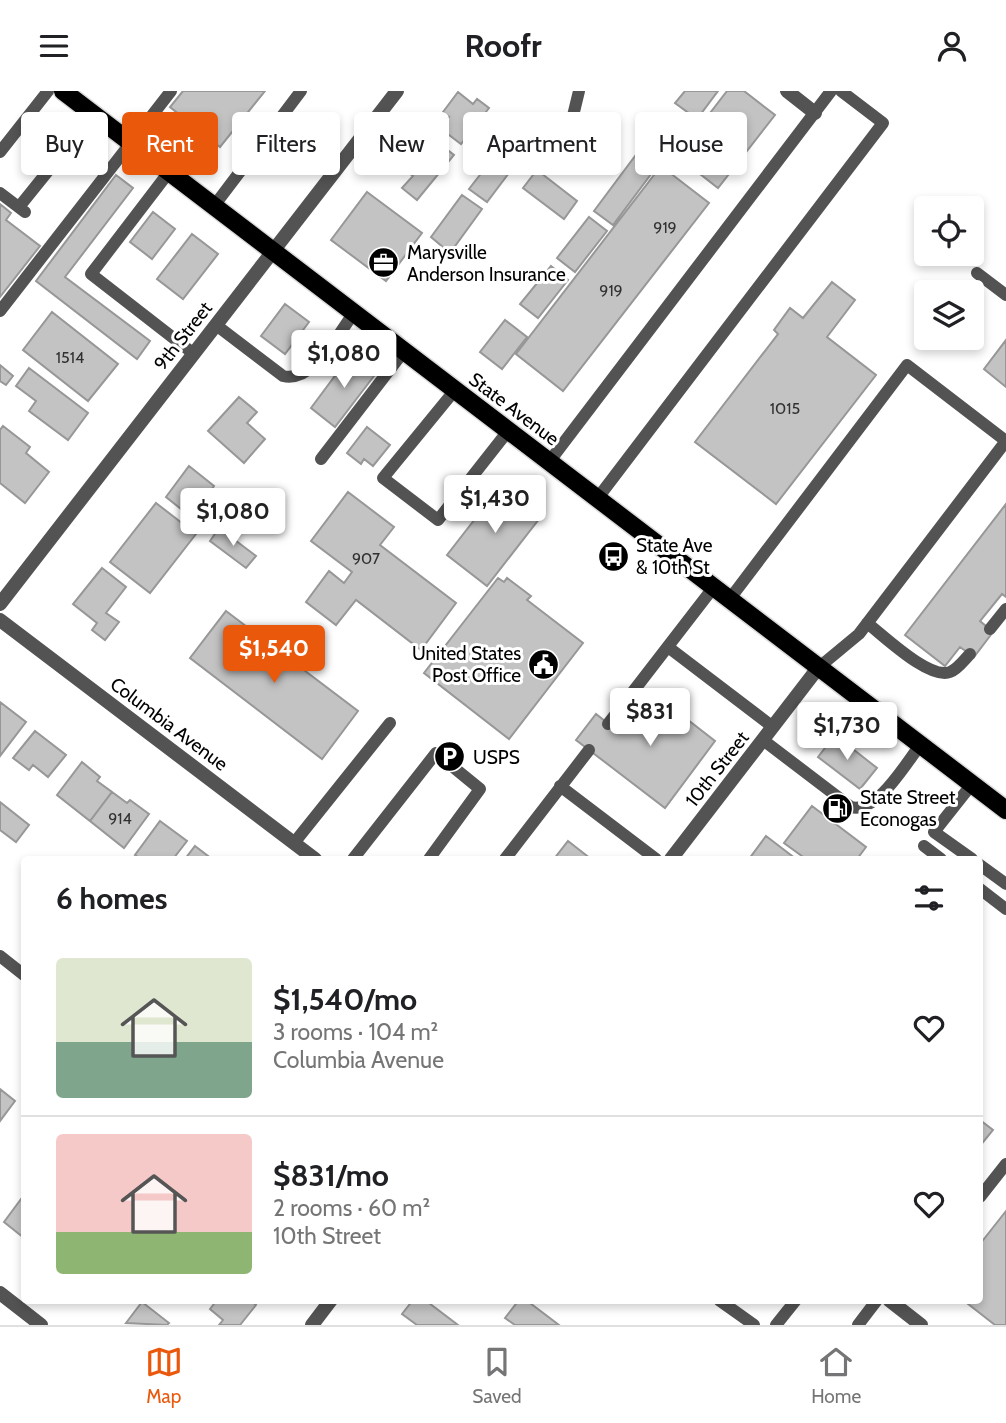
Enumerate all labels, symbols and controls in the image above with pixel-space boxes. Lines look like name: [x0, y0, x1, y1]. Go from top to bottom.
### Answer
text: Roofr: [464, 26, 542, 65]
icon: menu: [35, 27, 73, 65]
icon: person: [933, 27, 971, 65]
chip: Buy: [21, 112, 108, 175]
chip: Rent: [122, 112, 218, 175]
chip: Filters: [232, 112, 340, 175]
chip: New: [354, 112, 449, 175]
chip: Apartment: [463, 112, 621, 175]
chip: House: [635, 112, 747, 175]
map controls: [914, 196, 984, 350]
button: locate: [914, 196, 984, 266]
house number: 919: [653, 218, 677, 237]
place label: Marysville Anderson Insurance: [407, 241, 566, 286]
office icon: Marysville Anderson Insurance: [367, 246, 401, 280]
button: layers: [914, 280, 984, 350]
house number: 919: [599, 281, 623, 300]
street label: 9th Street: [149, 297, 217, 375]
pin: $1,080: [287, 331, 401, 390]
text: $1,080: [307, 339, 381, 367]
house number: 1514: [56, 348, 84, 367]
street label: State Avenue: [464, 368, 564, 450]
house number: 1015: [770, 399, 800, 418]
pin: $1,430: [438, 475, 552, 535]
text: $1,430: [460, 484, 530, 512]
pin: $1,080: [176, 489, 290, 548]
text: $1,080: [196, 497, 270, 525]
place label: State Ave & 10th St: [636, 534, 713, 579]
bus stop icon: State Ave & 10th St: [596, 539, 630, 573]
house number: 907: [352, 549, 380, 568]
pin: $1,540: [217, 625, 331, 685]
text: $1,540: [239, 634, 309, 662]
place label: United States Post Office: [412, 642, 521, 687]
public building icon: United States Post Office: [527, 647, 561, 681]
street label: Columbia Avenue: [106, 672, 233, 776]
pin: $831: [609, 689, 691, 748]
text: $831: [626, 697, 674, 725]
pin: $1,730: [790, 703, 904, 762]
text: $1,730: [813, 711, 881, 739]
street label: 10th Street: [680, 726, 754, 811]
parking icon: USPS: [433, 740, 467, 774]
place label: USPS: [473, 746, 520, 769]
place label: State Street Econogas: [860, 786, 956, 831]
fuel station icon: State Street Econogas: [820, 791, 854, 825]
house number: 914: [108, 809, 132, 828]
icon: filters: [910, 879, 948, 917]
text: 6 homes: [56, 880, 167, 917]
text: $1,540/mo: [273, 981, 417, 1018]
icon: home: [112, 986, 196, 1070]
icon: heart: [910, 1009, 948, 1047]
text: 3 rooms · 104 m²: [273, 1018, 438, 1046]
text: Columbia Avenue: [273, 1046, 444, 1074]
text: $831/mo: [273, 1157, 389, 1194]
icon: home: [112, 1162, 196, 1246]
icon: heart: [910, 1185, 948, 1223]
text: 2 rooms · 60 m²: [273, 1194, 430, 1222]
text: 10th Street: [273, 1222, 381, 1250]
tab: Map: [145, 1343, 183, 1408]
tab: Saved: [472, 1343, 522, 1408]
tab: Home: [811, 1343, 861, 1408]

